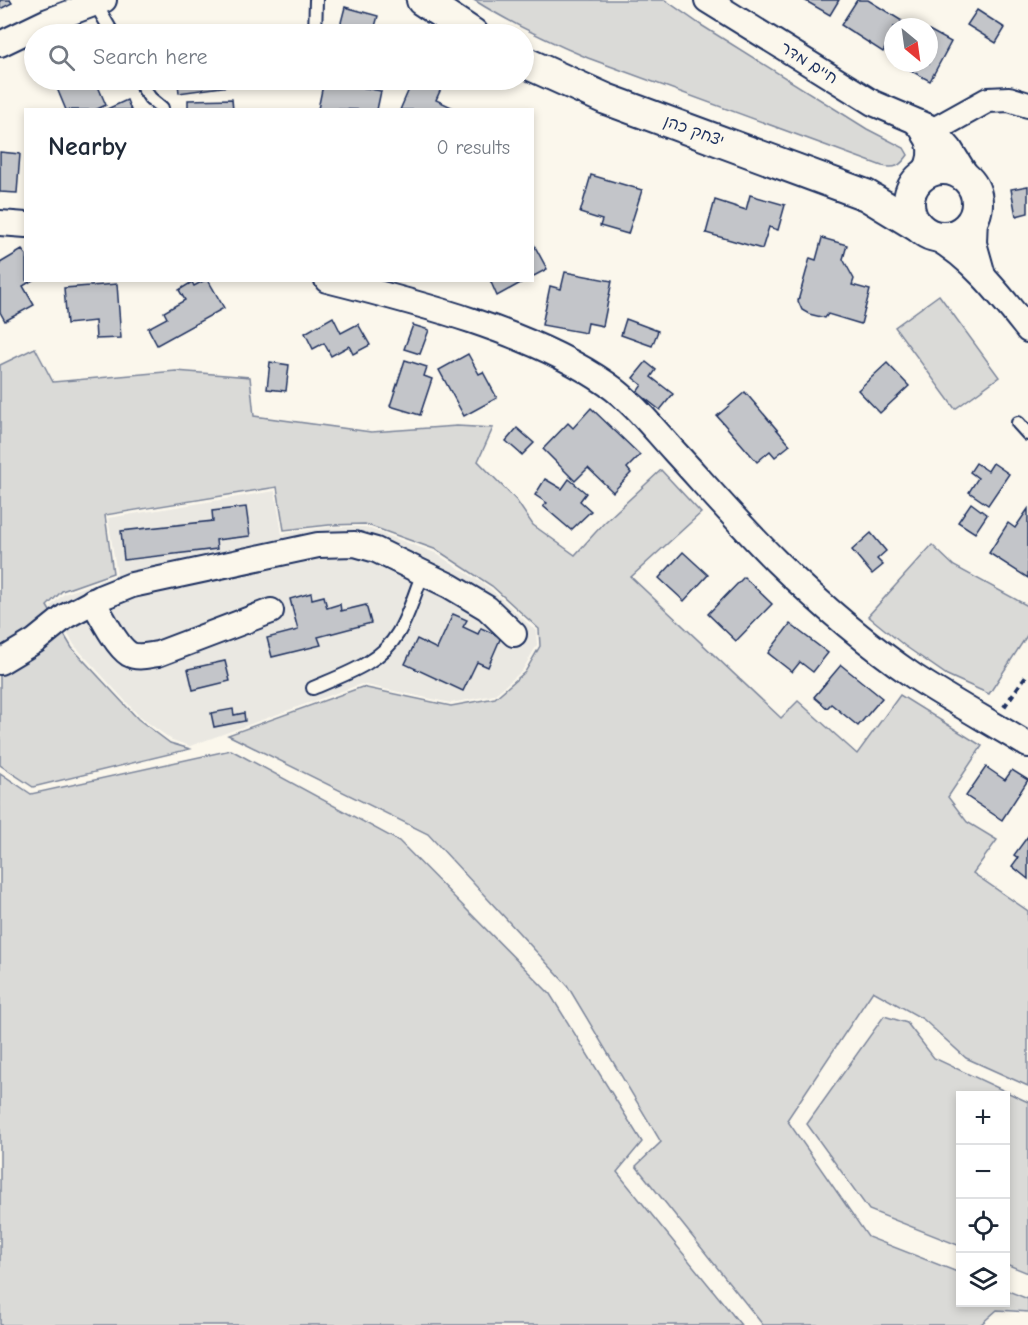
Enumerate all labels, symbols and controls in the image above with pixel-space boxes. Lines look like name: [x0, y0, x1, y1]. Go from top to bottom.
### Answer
north arrow: [884, 18, 938, 72]
search box: [24, 24, 534, 90]
street label: חיים מדר: [777, 38, 841, 88]
icon: search: [45, 41, 78, 74]
text: Search here: [93, 44, 208, 70]
street label: יצחק כהן: [661, 112, 727, 150]
text: Nearby: [48, 132, 127, 162]
text: 0 results: [437, 136, 510, 159]
map controls: [956, 1091, 1010, 1307]
button: +: [956, 1091, 1010, 1145]
button: −: [956, 1145, 1010, 1199]
button: locate: [956, 1199, 1010, 1253]
button: layers: [956, 1253, 1010, 1307]

